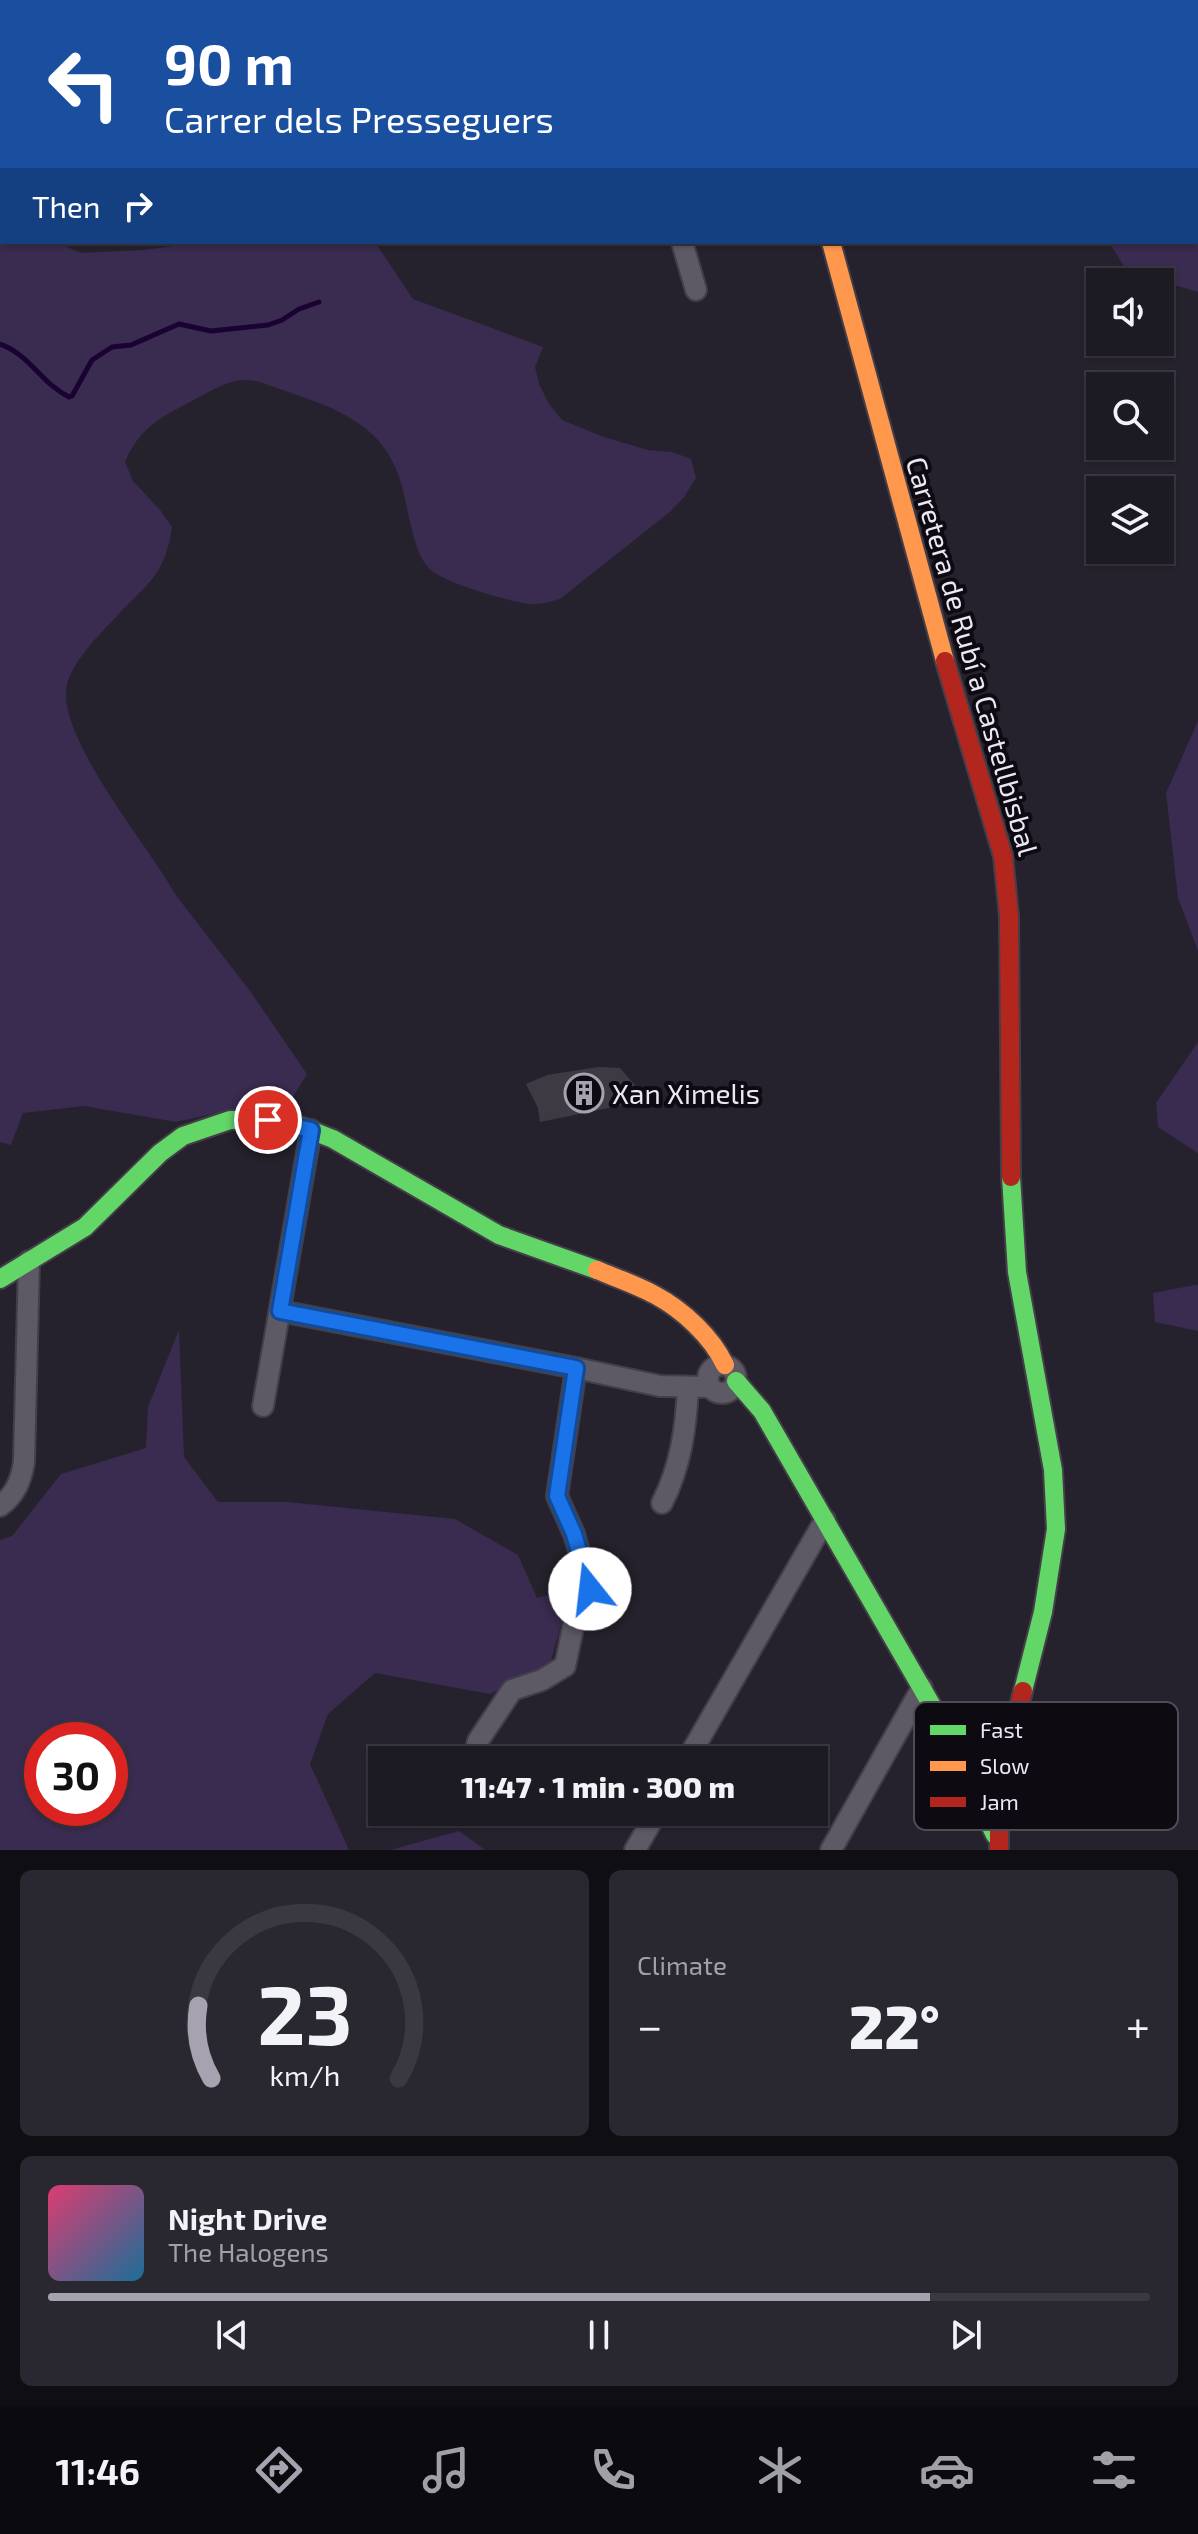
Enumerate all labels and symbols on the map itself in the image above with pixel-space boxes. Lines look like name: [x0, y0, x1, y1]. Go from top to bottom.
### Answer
street label: Carretera de Rubí a Castellbisbal: [900, 453, 1046, 860]
building icon: Xan Ximelis: [563, 1072, 605, 1114]
place label: Xan Ximelis: [612, 1076, 760, 1110]
pin: [234, 1086, 302, 1154]
position arrow: [548, 1547, 632, 1631]
legend: [914, 1702, 1178, 1830]
text: Fast: [980, 1716, 1023, 1742]
speed limit sign: 30: [24, 1722, 128, 1826]
text: Slow: [980, 1752, 1029, 1778]
text: Jam: [980, 1788, 1019, 1814]

